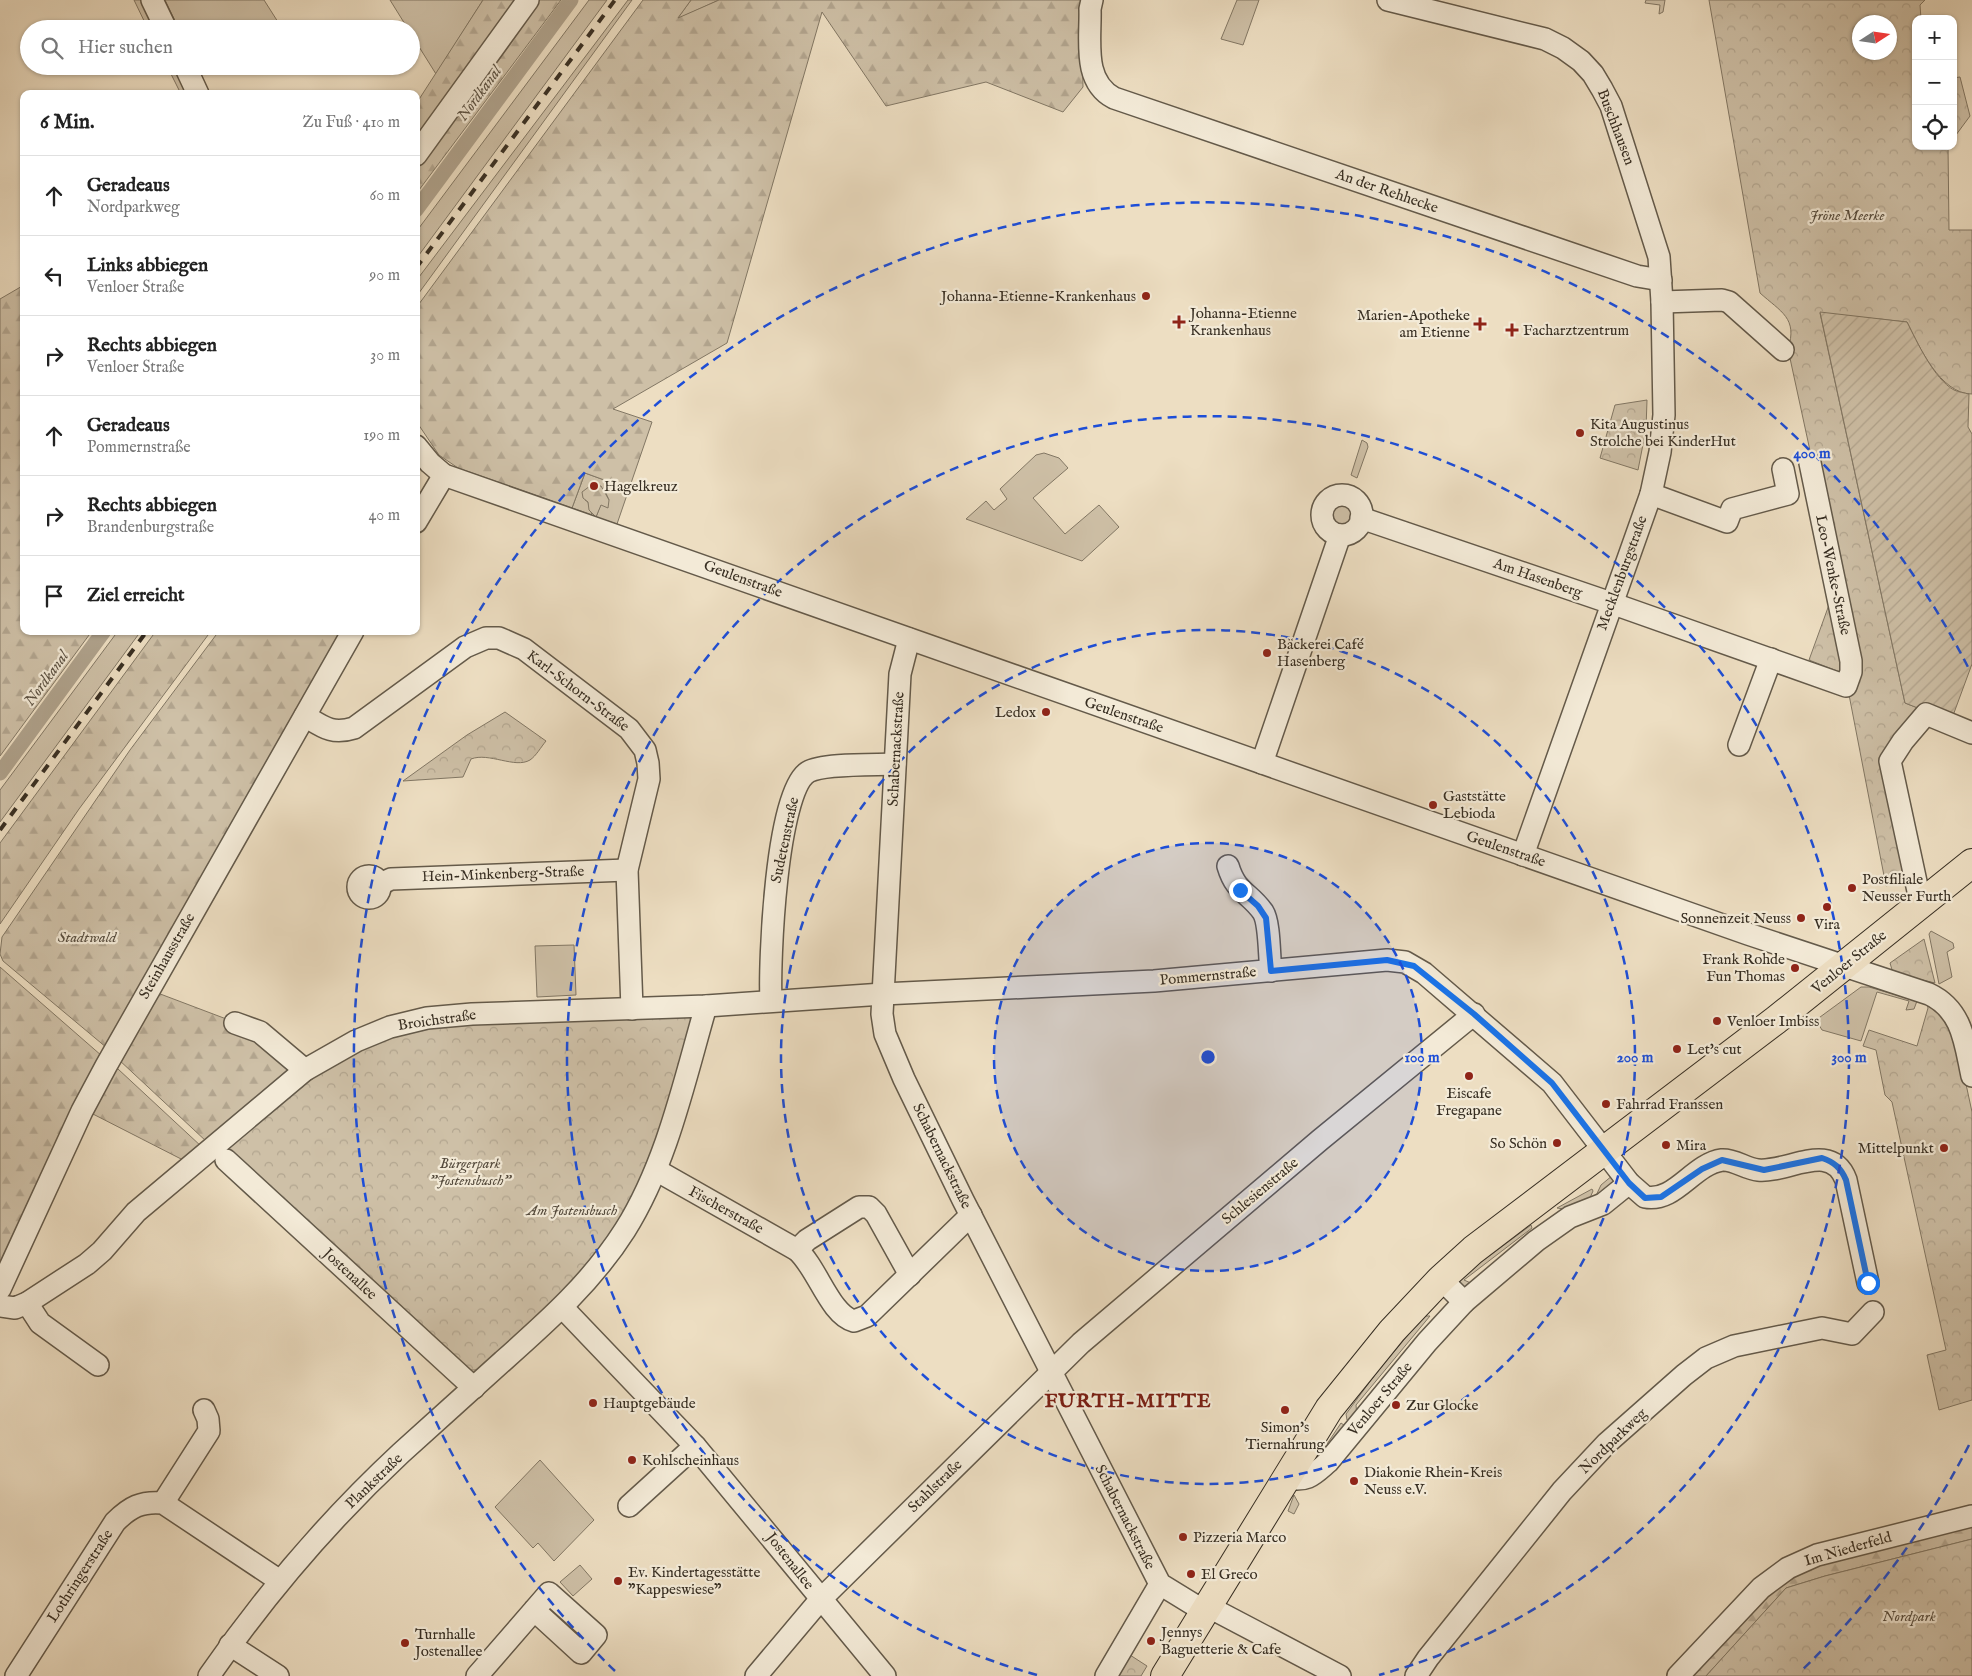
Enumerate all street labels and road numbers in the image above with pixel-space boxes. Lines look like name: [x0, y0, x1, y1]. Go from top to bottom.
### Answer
street label: Buschhausen: [1593, 86, 1639, 168]
street label: An der Rehhecke: [1332, 164, 1441, 217]
street label: Mecklenburgstraße: [1592, 513, 1652, 633]
street label: Leo-Wenke-Straße: [1811, 513, 1855, 637]
street label: Am Hasenberg: [1490, 554, 1586, 602]
street label: Geulenstraße: [701, 556, 785, 602]
street label: Karl-Schorn-Straße: [523, 646, 633, 736]
street label: Schabernackstraße: [884, 691, 909, 807]
street label: Geulenstraße: [1082, 693, 1166, 737]
street label: Sudetenstraße: [767, 795, 803, 885]
street label: Geulenstraße: [1464, 827, 1548, 871]
street label: Hein-Minkenberg-Straße: [422, 862, 585, 886]
street label: Steinhausstraße: [135, 909, 199, 1002]
street label: Venloer Straße: [1807, 926, 1890, 999]
street label: Pommernstraße: [1159, 962, 1257, 990]
street label: Broichstraße: [397, 1005, 477, 1035]
street label: Schabernackstraße: [908, 1100, 976, 1212]
street label: Schlesienstraße: [1218, 1153, 1302, 1229]
street label: Fischerstraße: [685, 1182, 767, 1238]
street label: Jostenallee: [317, 1243, 381, 1304]
street label: Venloer Straße: [1343, 1358, 1417, 1441]
street label: Nordparkweg: [1575, 1403, 1651, 1478]
street label: Plankstraße: [341, 1449, 407, 1513]
street label: Stahlstraße: [904, 1455, 966, 1517]
street label: Schabernackstraße: [1090, 1461, 1160, 1573]
street label: Lothringerstraße: [43, 1526, 117, 1626]
street label: Jostenallee: [761, 1527, 818, 1594]
street label: Im Niederfeld: [1802, 1527, 1895, 1570]

